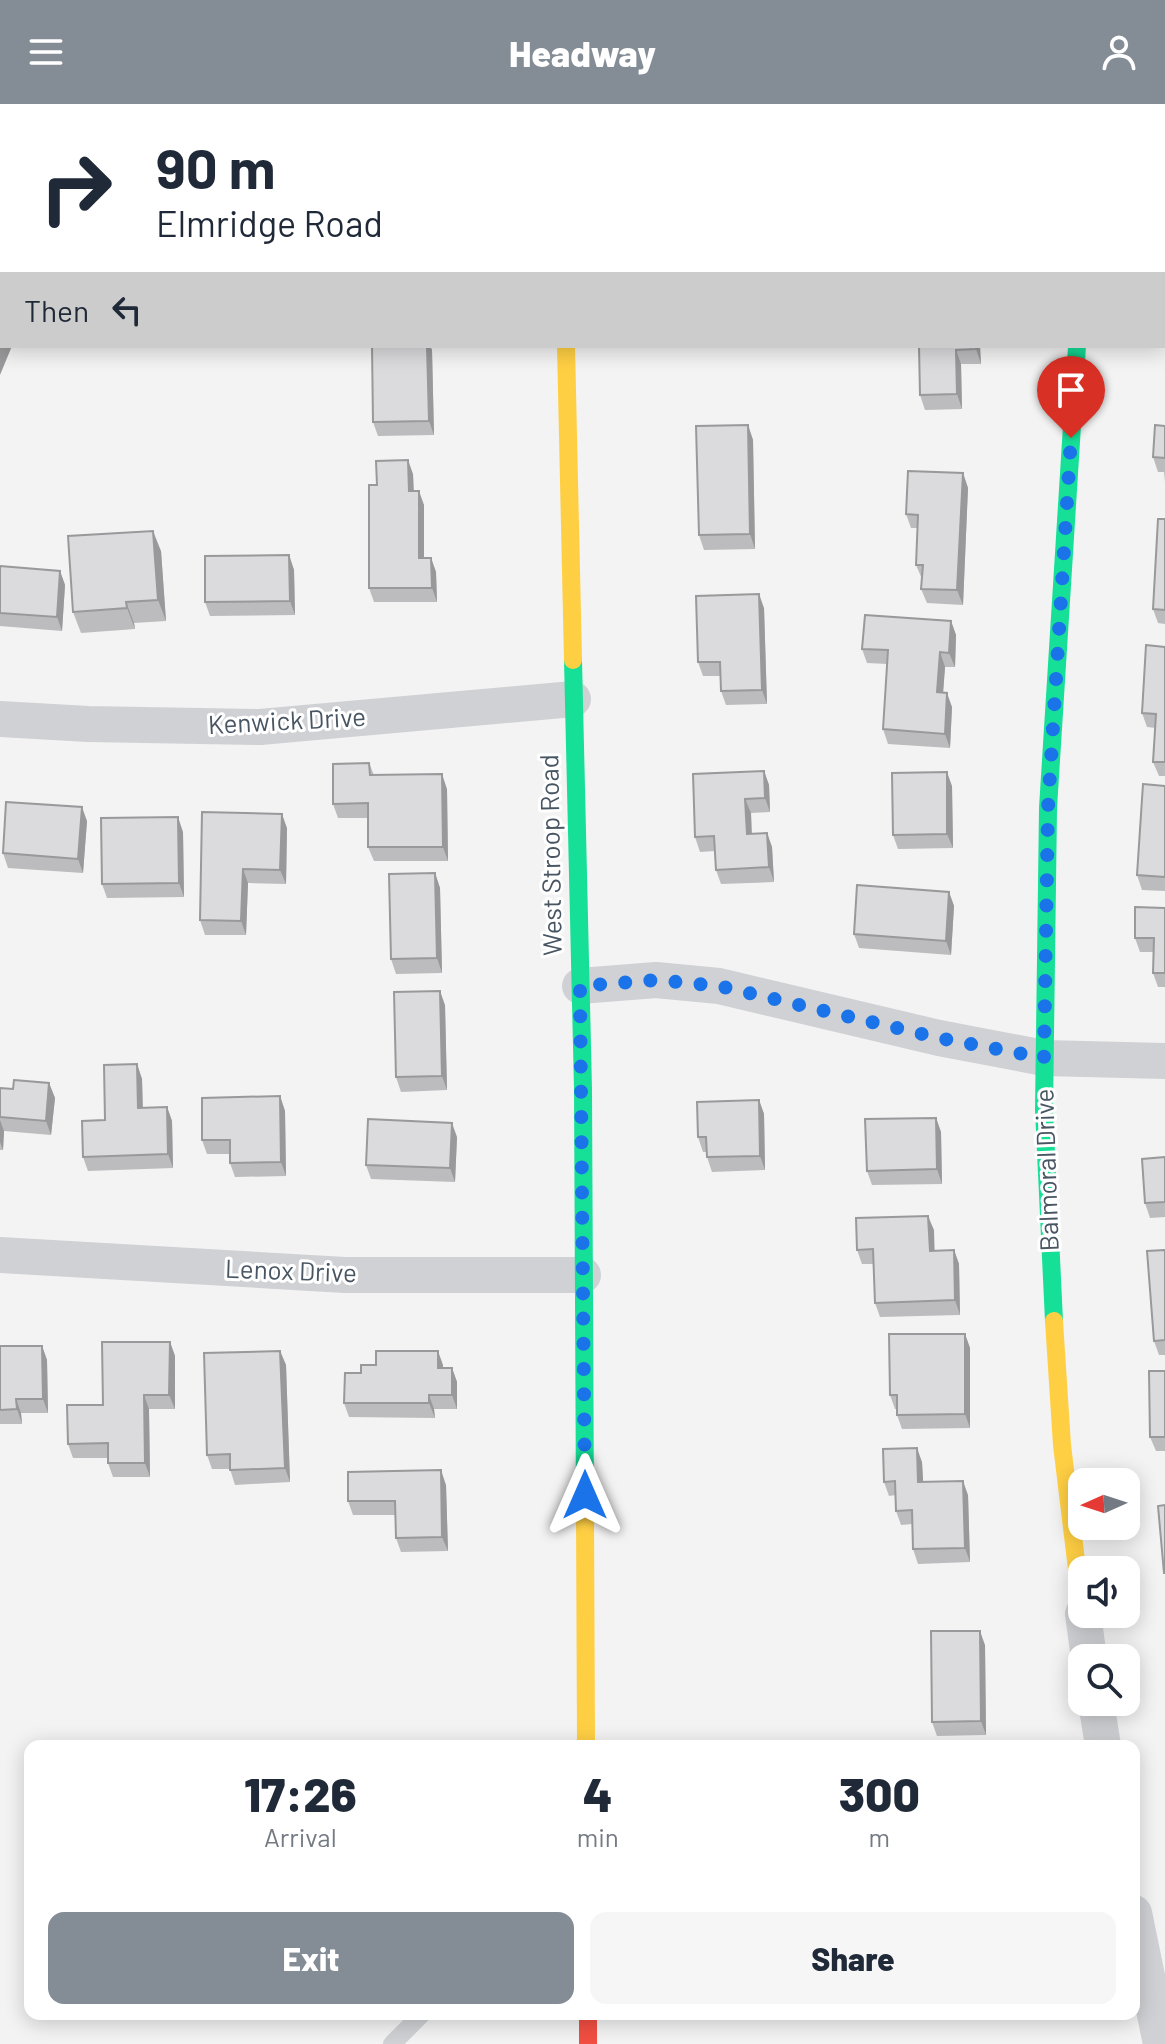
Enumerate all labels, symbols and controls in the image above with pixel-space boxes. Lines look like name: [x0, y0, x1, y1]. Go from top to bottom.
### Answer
icon: menu: [24, 30, 68, 74]
icon: person: [1097, 30, 1141, 74]
text: Headway: [509, 31, 656, 74]
text: 90 m: [156, 133, 276, 200]
icon: right: [24, 136, 128, 240]
text: Elmridge Road: [156, 201, 383, 244]
icon: left: [105, 288, 149, 332]
text: Then: [24, 292, 89, 328]
pin: [1037, 356, 1105, 438]
icon: arrive: [1049, 368, 1093, 412]
street label: Kenwick Drive: [207, 700, 367, 739]
street label: West Stroop Road: [532, 754, 567, 956]
street label: Balmoral Drive: [1027, 1088, 1064, 1252]
street label: Lenox Drive: [225, 1252, 357, 1287]
position arrow: [543, 1453, 627, 1537]
north arrow: [1068, 1468, 1140, 1540]
map controls: [1068, 1468, 1140, 1716]
button: sound: [1068, 1556, 1140, 1628]
button: search: [1068, 1644, 1140, 1716]
text: 17:26: [244, 1764, 357, 1822]
text: 4: [583, 1764, 613, 1822]
text: 300: [839, 1764, 920, 1822]
text: Arrival: [264, 1821, 337, 1852]
text: min: [577, 1821, 619, 1852]
text: m: [869, 1821, 890, 1852]
button: Exit: [48, 1912, 574, 2004]
button: Share: [590, 1912, 1116, 2004]

